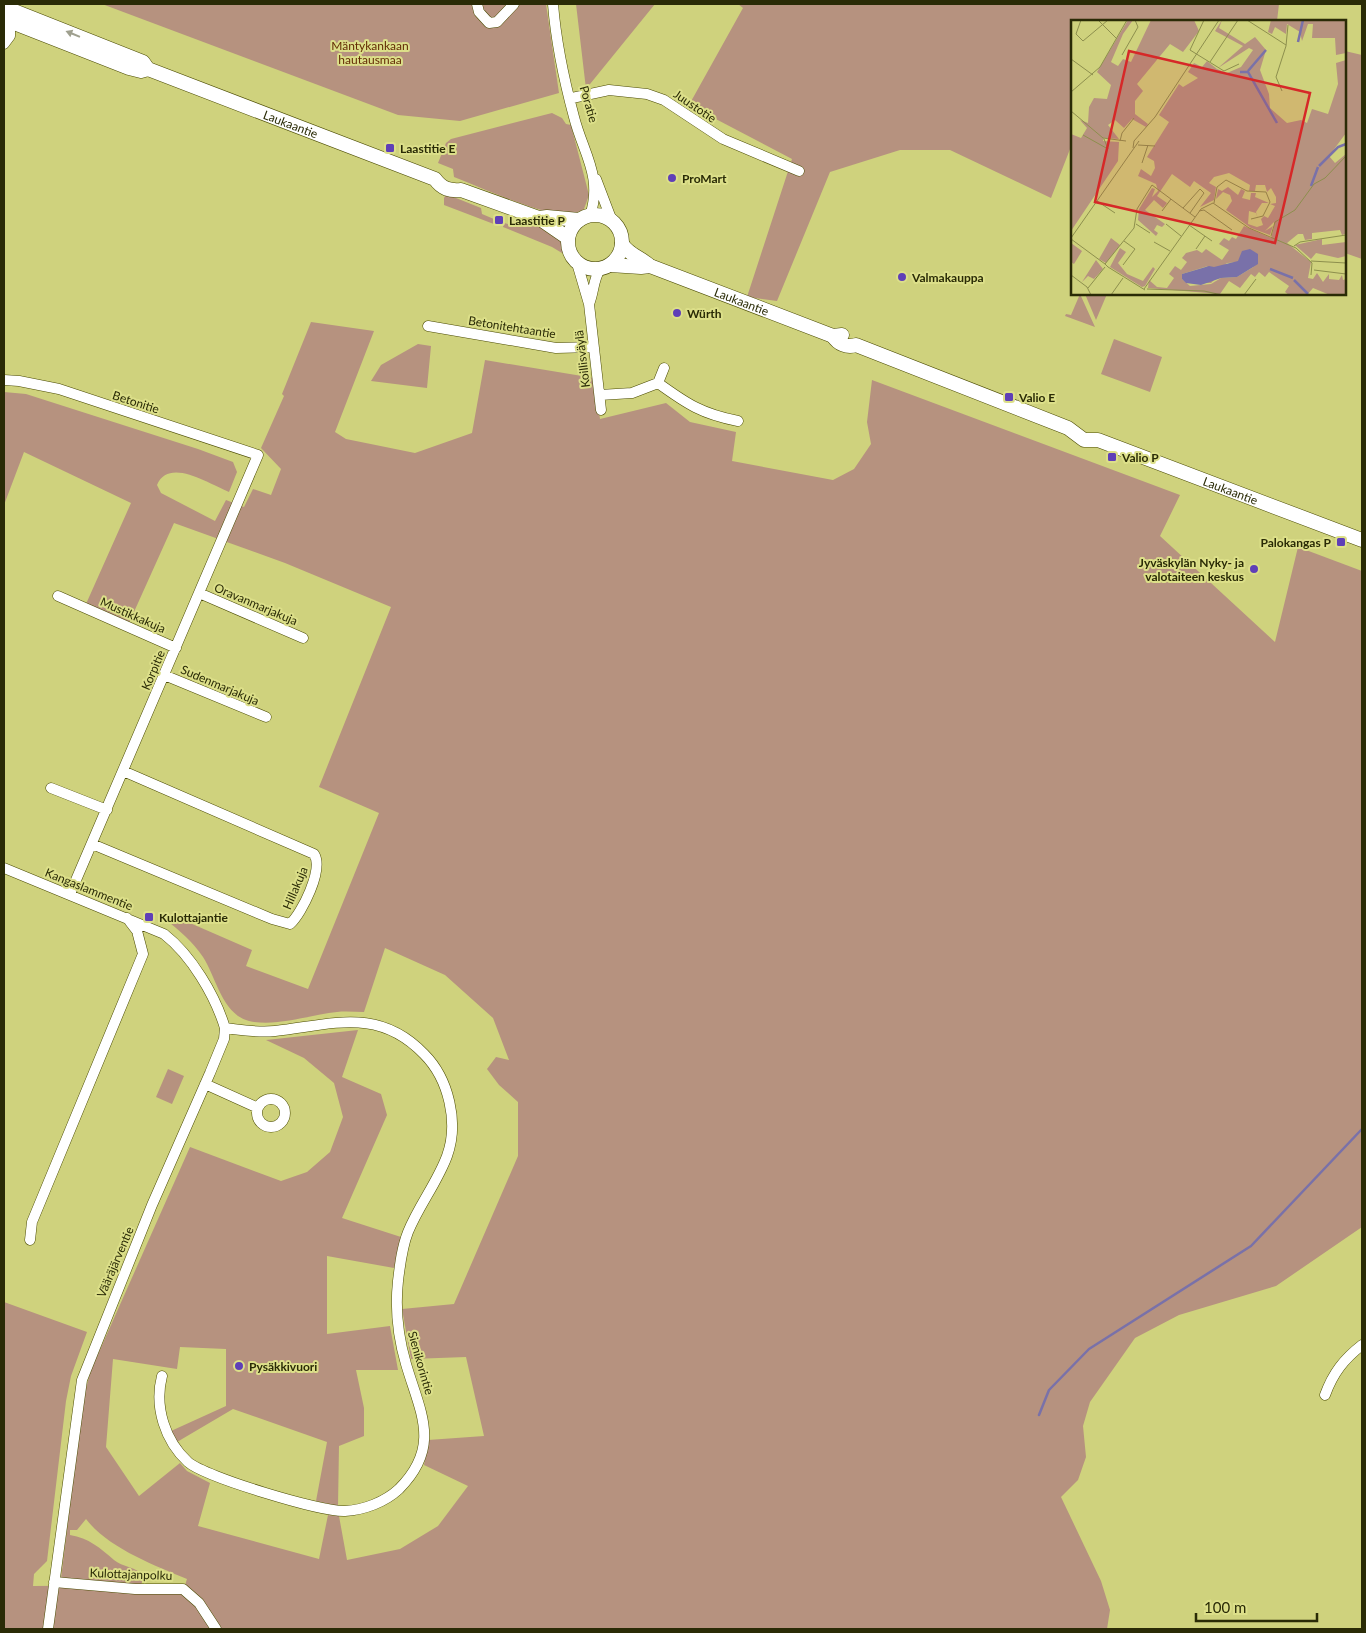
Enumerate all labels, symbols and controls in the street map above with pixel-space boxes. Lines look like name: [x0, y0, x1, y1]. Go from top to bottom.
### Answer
inset map: [1071, 20, 1346, 295]
one-way arrow: [66, 30, 80, 38]
park label: Mäntykankaan hautausmaa: [331, 38, 409, 67]
street label: Poratie: [577, 84, 601, 124]
street label: Juustotie: [671, 86, 719, 126]
street label: Laukaantie: [261, 106, 320, 141]
place label: Laastitie E: [400, 141, 455, 156]
marker: Laastitie E: [384, 142, 396, 154]
place label: ProMart: [682, 171, 727, 186]
marker: ProMart: [666, 172, 678, 184]
place label: Laastitie P: [509, 213, 565, 228]
marker: Laastitie P: [493, 214, 505, 226]
place label: Valmakauppa: [911, 270, 984, 285]
marker: Valmakauppa: [896, 271, 908, 283]
street label: Laukaantie: [712, 284, 771, 318]
place label: Würth: [687, 306, 722, 321]
marker: Würth: [671, 307, 683, 319]
street label: Betonitehtaantie: [467, 313, 557, 341]
street label: Koillisväylä: [571, 329, 593, 389]
street label: Betonitie: [111, 387, 161, 417]
place label: Valio E: [1018, 390, 1055, 405]
marker: Valio E: [1003, 391, 1015, 403]
place label: Valio P: [1121, 450, 1159, 465]
marker: Valio P: [1106, 451, 1118, 463]
street label: Laukaantie: [1201, 473, 1260, 507]
place label: Palokangas P: [1260, 535, 1332, 550]
marker: Palokangas P: [1335, 536, 1347, 548]
place label: Jyväskylän Nyky- ja valotaiteen keskus: [1139, 555, 1244, 584]
marker: Jyväskylän Nyky- ja valotaiteen keskus: [1248, 563, 1260, 575]
street label: Oravanmarjakuja: [212, 580, 300, 628]
street label: Mustikkakuja: [98, 594, 168, 636]
street label: Korpitie: [138, 648, 168, 692]
street label: Sudenmarjakuja: [179, 662, 261, 708]
street label: Hillakuja: [279, 864, 311, 912]
street label: Kangaslammentie: [43, 865, 135, 913]
place label: Kulottajantie: [159, 910, 229, 925]
marker: Kulottajantie: [143, 911, 155, 923]
street label: Vääräjärventie: [93, 1224, 137, 1300]
street label: Sienikorintie: [405, 1329, 437, 1397]
place label: Pysäkkivuori: [249, 1359, 317, 1374]
marker: Pysäkkivuori: [233, 1360, 245, 1372]
street label: Kulottajanpolku: [89, 1565, 173, 1583]
scale bar: [1196, 1590, 1317, 1622]
text: 100 m: [1204, 1598, 1246, 1616]

